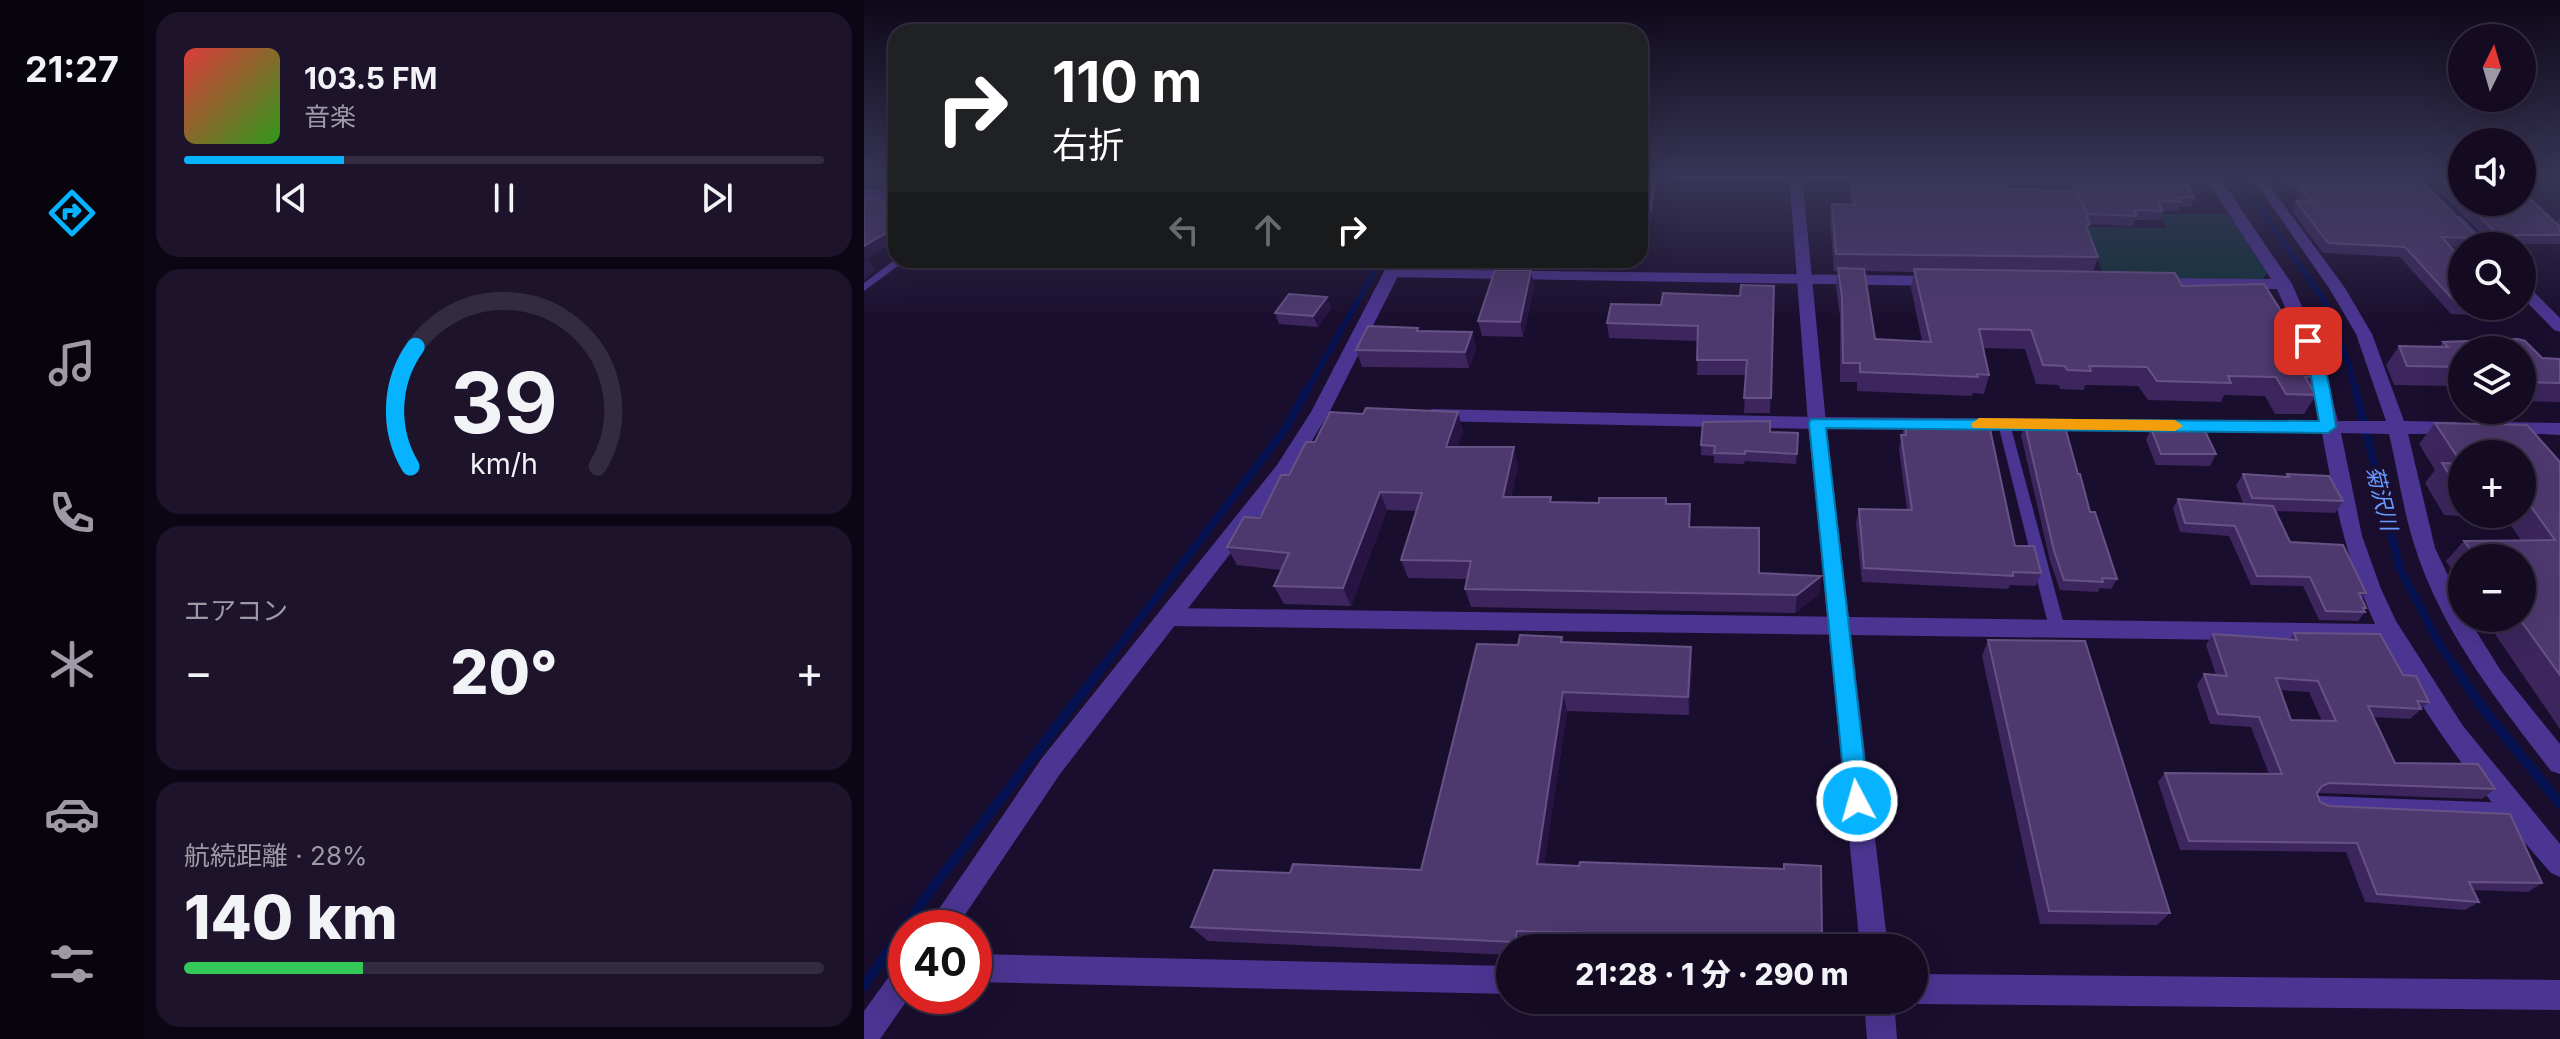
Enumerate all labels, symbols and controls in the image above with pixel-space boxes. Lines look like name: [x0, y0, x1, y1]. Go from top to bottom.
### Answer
north arrow: [2448, 24, 2536, 112]
map controls: [2448, 24, 2536, 632]
text: 21:27: [25, 47, 119, 91]
text: 110 m: [1052, 48, 1202, 116]
icon: right: [920, 56, 1024, 160]
text: 103.5 FM: [304, 60, 438, 96]
text: 音楽: [304, 101, 356, 132]
text: 右折: [1052, 123, 1124, 167]
button: sound: [2448, 128, 2536, 216]
icon: previous: [269, 176, 313, 220]
icon: pause: [482, 176, 526, 220]
icon: next: [695, 176, 739, 220]
icon: directions: [44, 185, 100, 241]
icon: left: [1162, 208, 1206, 252]
icon: ahead: [1246, 208, 1290, 252]
icon: right: [1330, 208, 1374, 252]
button: search: [2448, 232, 2536, 320]
pin: [2274, 307, 2342, 375]
icon: arrive: [2286, 319, 2330, 363]
icon: music: [44, 335, 100, 391]
button: layers: [2448, 336, 2536, 424]
text: 39: [450, 352, 558, 453]
button: +: [2448, 440, 2536, 528]
text: km/h: [470, 446, 538, 481]
water label: 菊沢川: [2361, 463, 2403, 535]
icon: phone: [44, 485, 100, 541]
button: −: [2448, 544, 2536, 632]
text: エアコン: [184, 595, 288, 626]
icon: climate: [44, 636, 100, 692]
text: 20°: [450, 636, 558, 708]
text: −: [184, 645, 213, 699]
text: +: [795, 645, 824, 699]
position arrow: [1815, 759, 1899, 843]
icon: car: [44, 786, 100, 842]
text: 航続距離 · 28%: [184, 840, 368, 871]
text: 140 km: [184, 881, 398, 953]
speed limit sign: 40: [888, 910, 992, 1014]
icon: filters: [44, 936, 100, 992]
text: 21:28 · 1 分 · 290 m: [1575, 956, 1849, 992]

